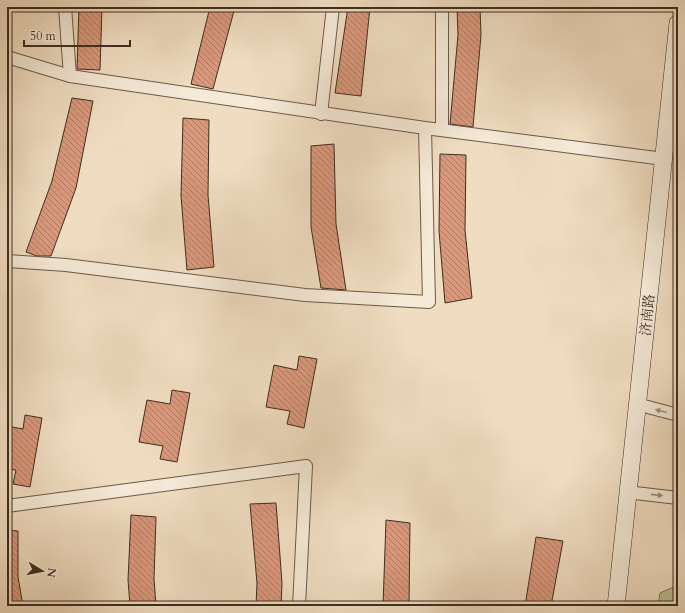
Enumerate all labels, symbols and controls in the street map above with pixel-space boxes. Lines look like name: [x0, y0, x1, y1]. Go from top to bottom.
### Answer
scale bar: [24, 22, 130, 48]
text: 50 m: [30, 28, 57, 44]
street label: 济南路: [636, 293, 659, 337]
one-way arrow: [655, 407, 667, 413]
one-way arrow: [651, 492, 663, 499]
north arrow: [22, 551, 62, 591]
text: N: [43, 567, 60, 579]

